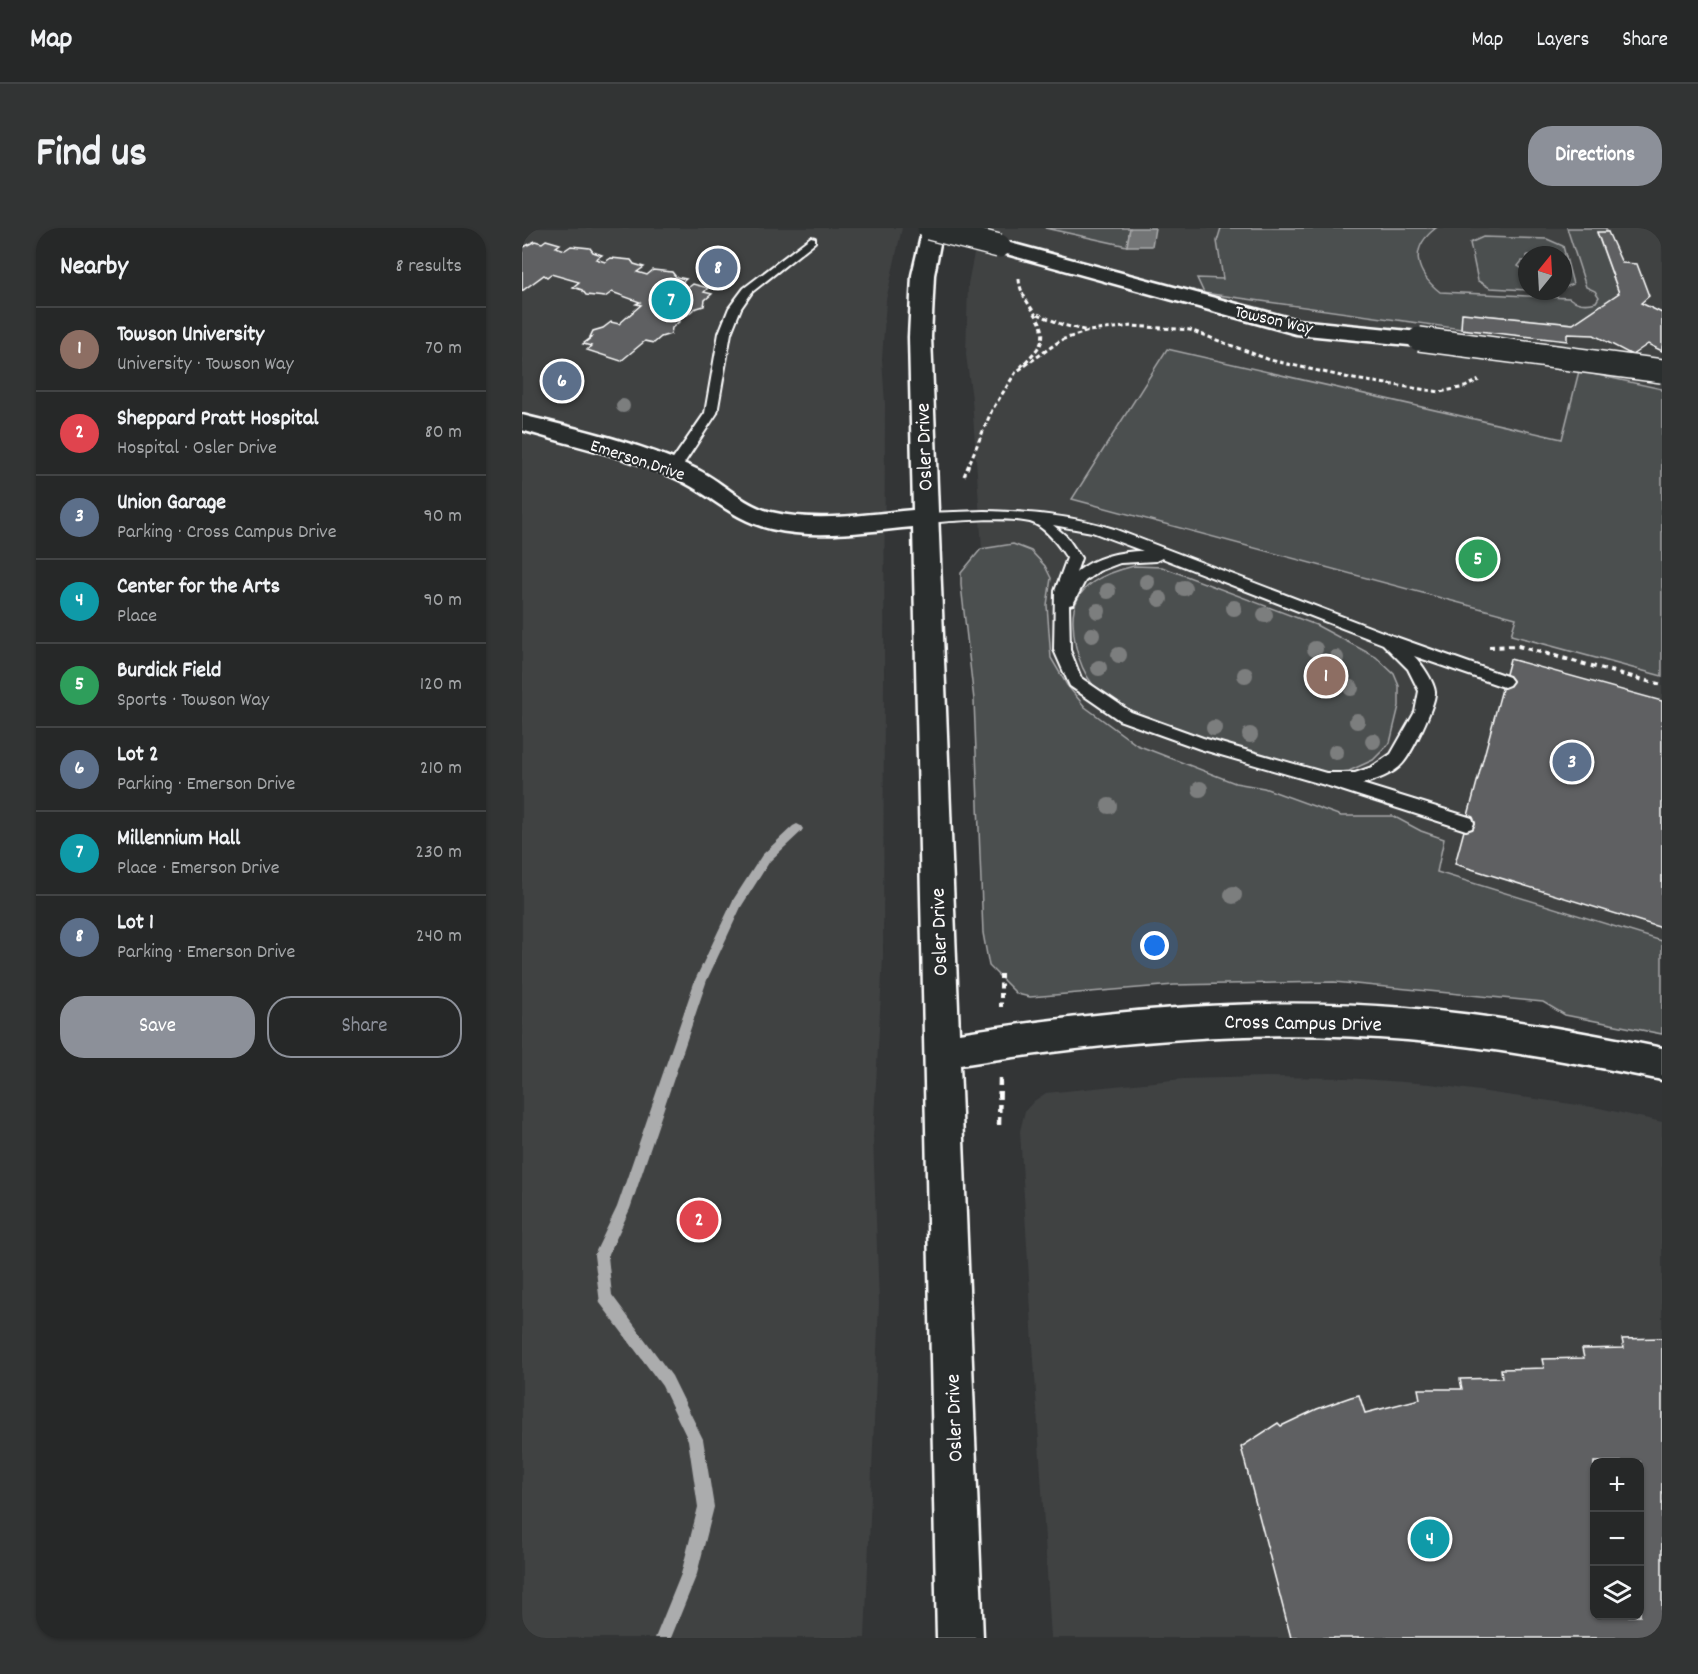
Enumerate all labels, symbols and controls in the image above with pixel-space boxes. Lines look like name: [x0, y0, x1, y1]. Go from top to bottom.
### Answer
text: Map: [30, 21, 72, 61]
text: Map: [1472, 26, 1503, 56]
text: Layers: [1536, 26, 1589, 56]
text: Share: [1622, 26, 1668, 56]
text: Find us: [36, 126, 147, 186]
button: Directions: [1528, 126, 1662, 186]
pin: 8: [698, 246, 738, 291]
north arrow: [1518, 246, 1572, 300]
text: Nearby: [60, 249, 128, 286]
text: 8 results: [396, 253, 462, 281]
pin: 7: [652, 278, 690, 322]
street label: Towson Way: [1232, 300, 1316, 343]
text: Towson University: [117, 320, 264, 351]
text: 1: [77, 335, 82, 363]
text: 70 m: [425, 335, 462, 363]
text: University · Towson Way: [117, 351, 293, 379]
pin: 6: [542, 358, 582, 404]
street label: Osler Drive: [909, 402, 943, 491]
text: Sheppard Pratt Hospital: [117, 404, 318, 435]
text: 2: [75, 419, 84, 447]
text: 80 m: [425, 419, 462, 447]
street label: Emerson Drive: [587, 434, 688, 488]
text: Hospital · Osler Drive: [117, 435, 277, 463]
text: Union Garage: [117, 488, 226, 519]
text: 3: [75, 503, 84, 531]
text: 90 m: [424, 503, 462, 531]
text: Parking · Cross Campus Drive: [117, 519, 336, 547]
pin: 5: [1458, 536, 1498, 582]
text: Center for the Arts: [117, 572, 280, 603]
text: 4: [75, 587, 84, 615]
text: 90 m: [424, 587, 462, 615]
text: Place: [117, 603, 157, 631]
pin: 1: [1306, 654, 1346, 698]
text: Burdick Field: [117, 656, 221, 687]
text: 5: [75, 671, 84, 699]
text: 120 m: [420, 671, 462, 699]
text: Sports · Towson Way: [117, 687, 269, 715]
text: Lot 2: [117, 740, 159, 771]
pin: 3: [1552, 740, 1592, 784]
text: 6: [75, 755, 84, 783]
text: 210 m: [420, 755, 462, 783]
text: Parking · Emerson Drive: [117, 771, 295, 799]
text: Millennium Hall: [117, 824, 240, 855]
text: 7: [76, 839, 83, 867]
text: 230 m: [415, 839, 462, 867]
text: Place · Emerson Drive: [117, 855, 280, 883]
street label: Osler Drive: [924, 887, 958, 976]
text: Lot 1: [117, 908, 154, 939]
text: 8: [75, 923, 84, 951]
text: 240 m: [416, 923, 462, 951]
your location: [1140, 931, 1169, 960]
text: Parking · Emerson Drive: [117, 939, 295, 967]
button: Save: [60, 996, 255, 1058]
button: Share: [267, 996, 462, 1058]
street label: Cross Campus Drive: [1224, 1009, 1382, 1041]
pin: 2: [680, 1198, 718, 1242]
street label: Osler Drive: [939, 1373, 973, 1462]
map controls: [1590, 1458, 1644, 1620]
button: +: [1590, 1458, 1644, 1512]
button: −: [1590, 1512, 1644, 1566]
pin: 4: [1410, 1516, 1450, 1562]
button: layers: [1590, 1566, 1644, 1620]

